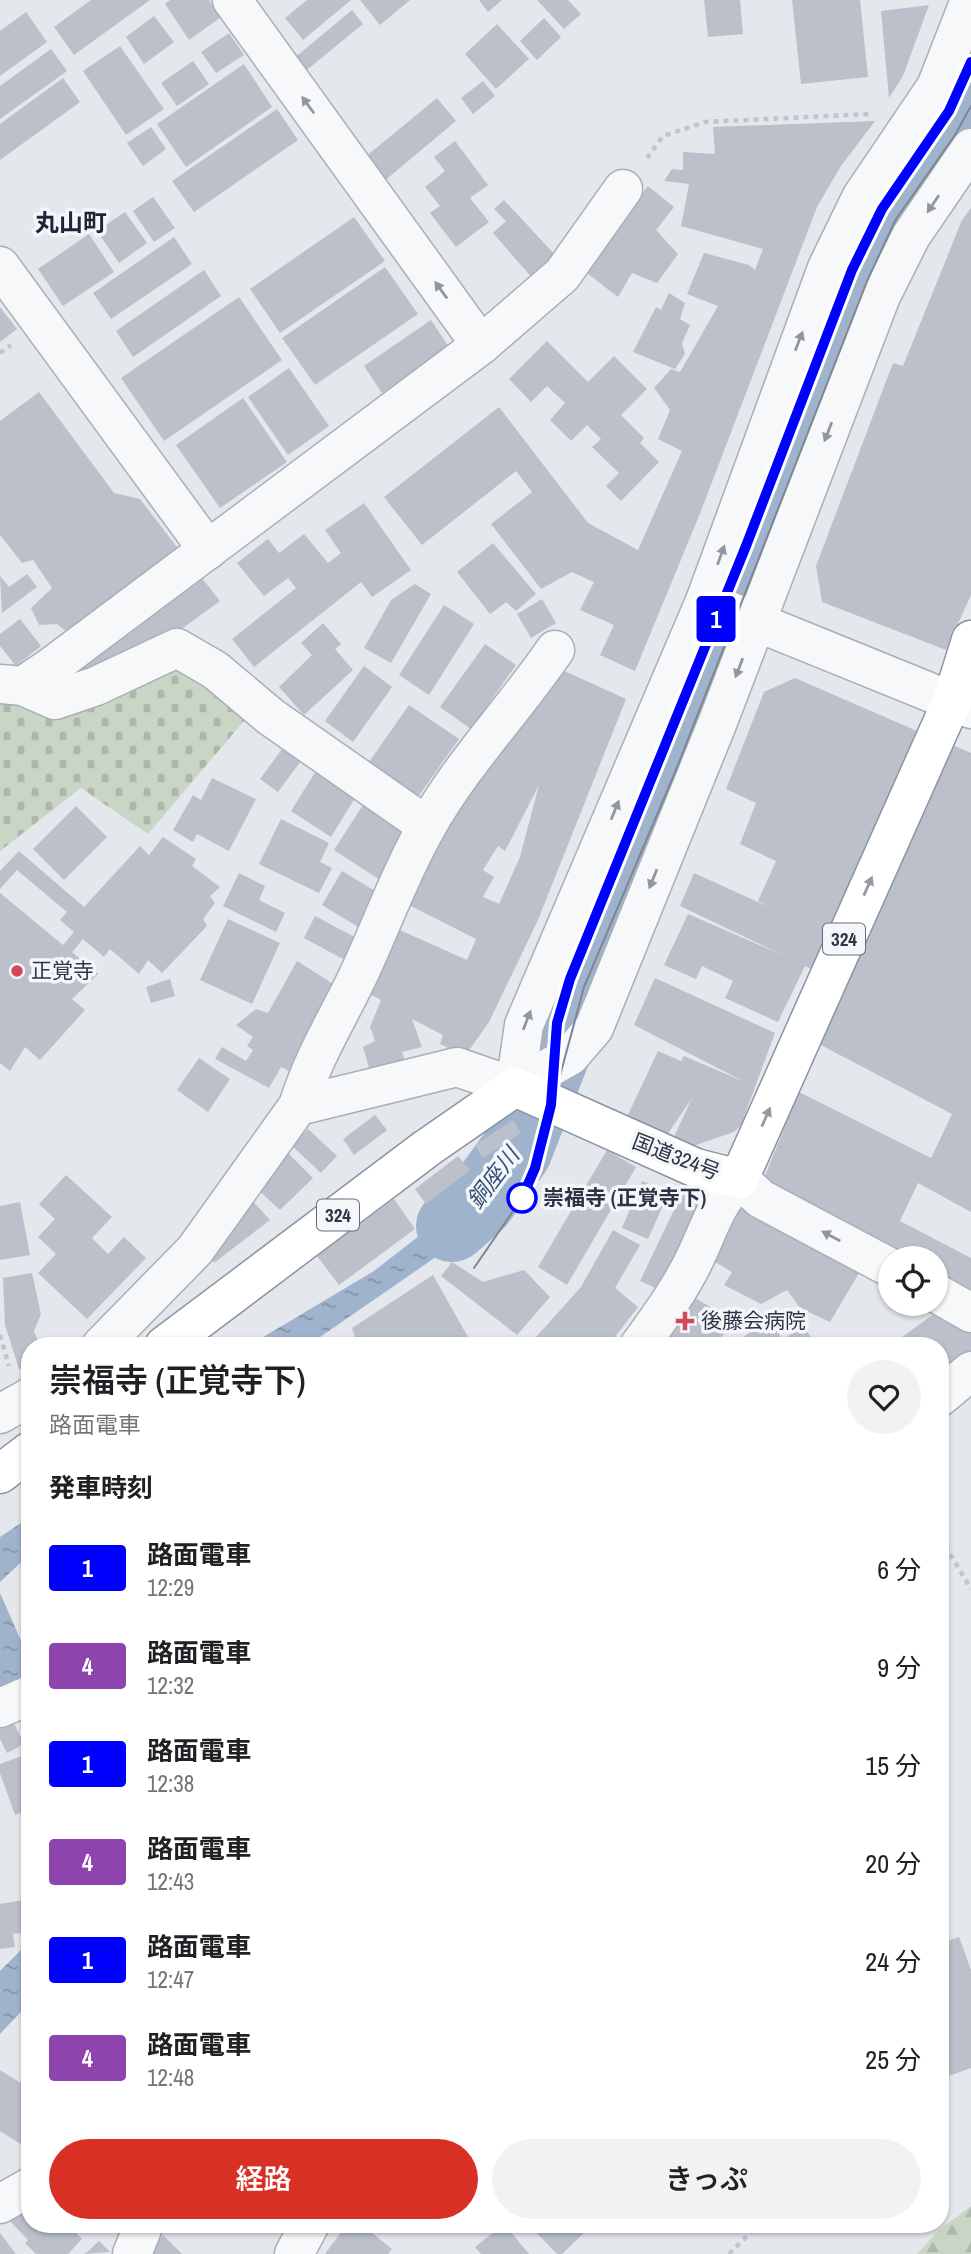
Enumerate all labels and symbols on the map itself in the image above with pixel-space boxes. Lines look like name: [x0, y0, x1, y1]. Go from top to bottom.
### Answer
one-way arrow: [301, 96, 315, 114]
one-way arrow: [926, 195, 940, 213]
district label: 丸山町: [35, 206, 107, 238]
one-way arrow: [434, 281, 448, 299]
one-way arrow: [794, 331, 805, 352]
one-way arrow: [822, 422, 833, 443]
one-way arrow: [716, 545, 727, 566]
line badge: 1: [693, 596, 739, 642]
one-way arrow: [733, 658, 744, 679]
one-way arrow: [610, 800, 621, 821]
one-way arrow: [648, 869, 659, 890]
one-way arrow: [862, 876, 874, 896]
road number: 324: [823, 923, 865, 954]
place label: 正覚寺: [31, 956, 94, 985]
marker: 正覚寺: [9, 963, 25, 979]
one-way arrow: [522, 1009, 533, 1030]
one-way arrow: [761, 1106, 772, 1127]
street label: 国道324号: [628, 1127, 724, 1187]
water label: 銅座川: [459, 1138, 528, 1215]
marker: 崇福寺 (正覚寺下): [507, 1183, 537, 1213]
place label: 崇福寺 (正覚寺下): [543, 1183, 707, 1212]
road number: 324: [317, 1200, 359, 1231]
one-way arrow: [820, 1230, 840, 1242]
place label: 後藤会病院: [701, 1306, 806, 1335]
marker: 後藤会病院: [675, 1311, 695, 1331]

